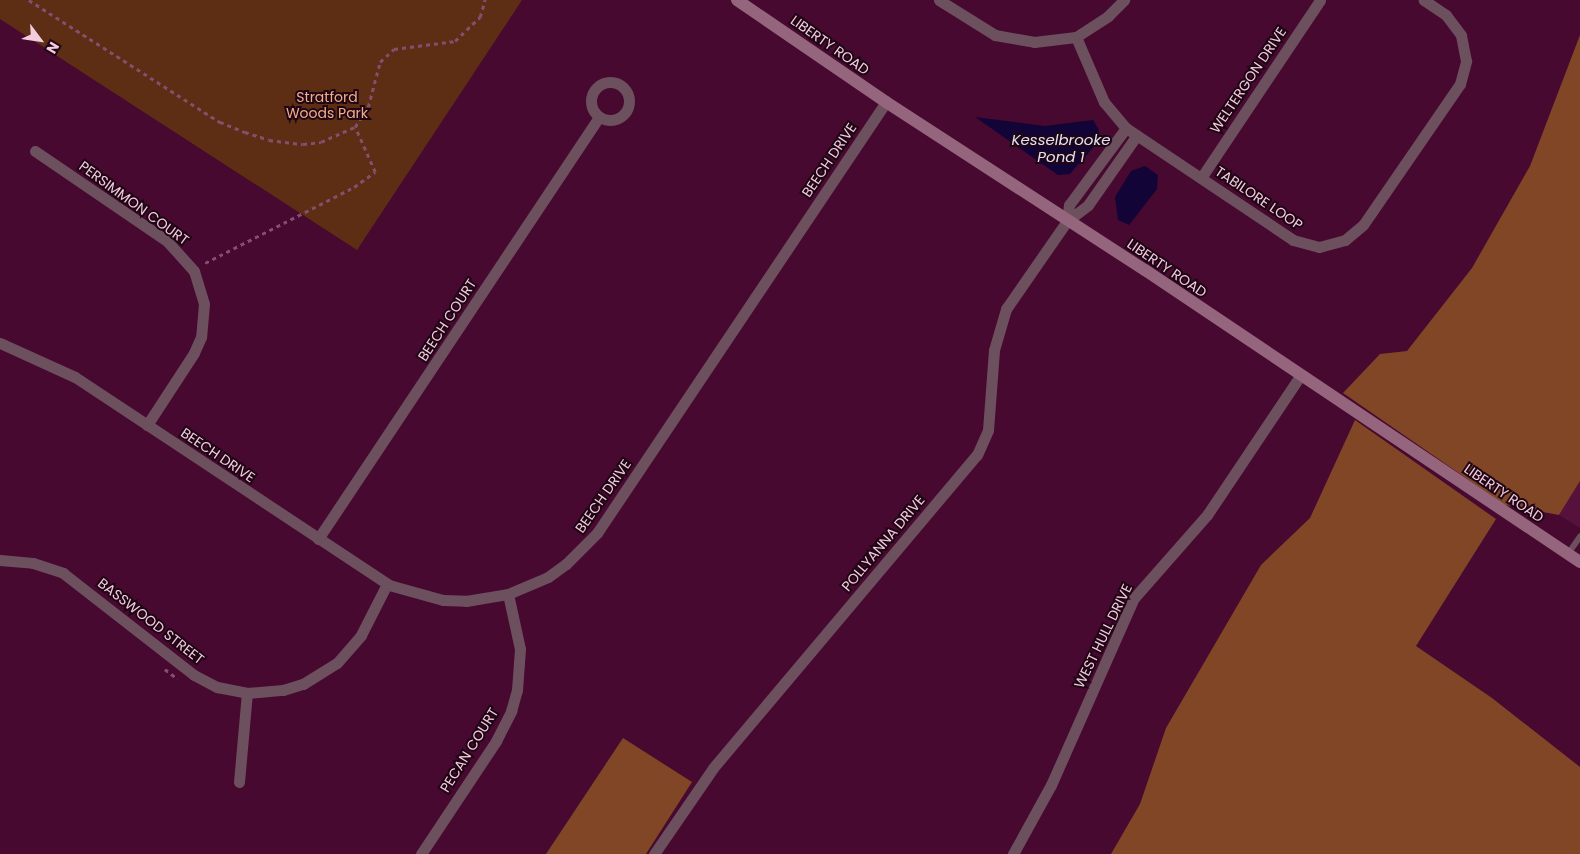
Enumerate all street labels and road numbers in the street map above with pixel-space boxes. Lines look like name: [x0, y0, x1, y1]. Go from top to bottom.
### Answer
street label: LIBERTY ROAD: [787, 12, 873, 78]
street label: WELTERGON DRIVE: [1206, 24, 1290, 136]
street label: BEECH DRIVE: [798, 120, 860, 200]
street label: PERSIMMON COURT: [76, 158, 192, 248]
street label: TABILORE LOOP: [1212, 163, 1306, 233]
street label: LIBERTY ROAD: [1124, 235, 1210, 301]
street label: BEECH COURT: [414, 276, 480, 364]
street label: BEECH DRIVE: [178, 424, 258, 486]
street label: BEECH DRIVE: [572, 456, 634, 536]
street label: LIBERTY ROAD: [1461, 460, 1547, 526]
street label: POLLYANNA DRIVE: [838, 492, 928, 594]
street label: BASSWOOD STREET: [95, 574, 207, 668]
street label: WEST HULL DRIVE: [1070, 581, 1136, 691]
street label: PECAN COURT: [436, 705, 502, 795]

